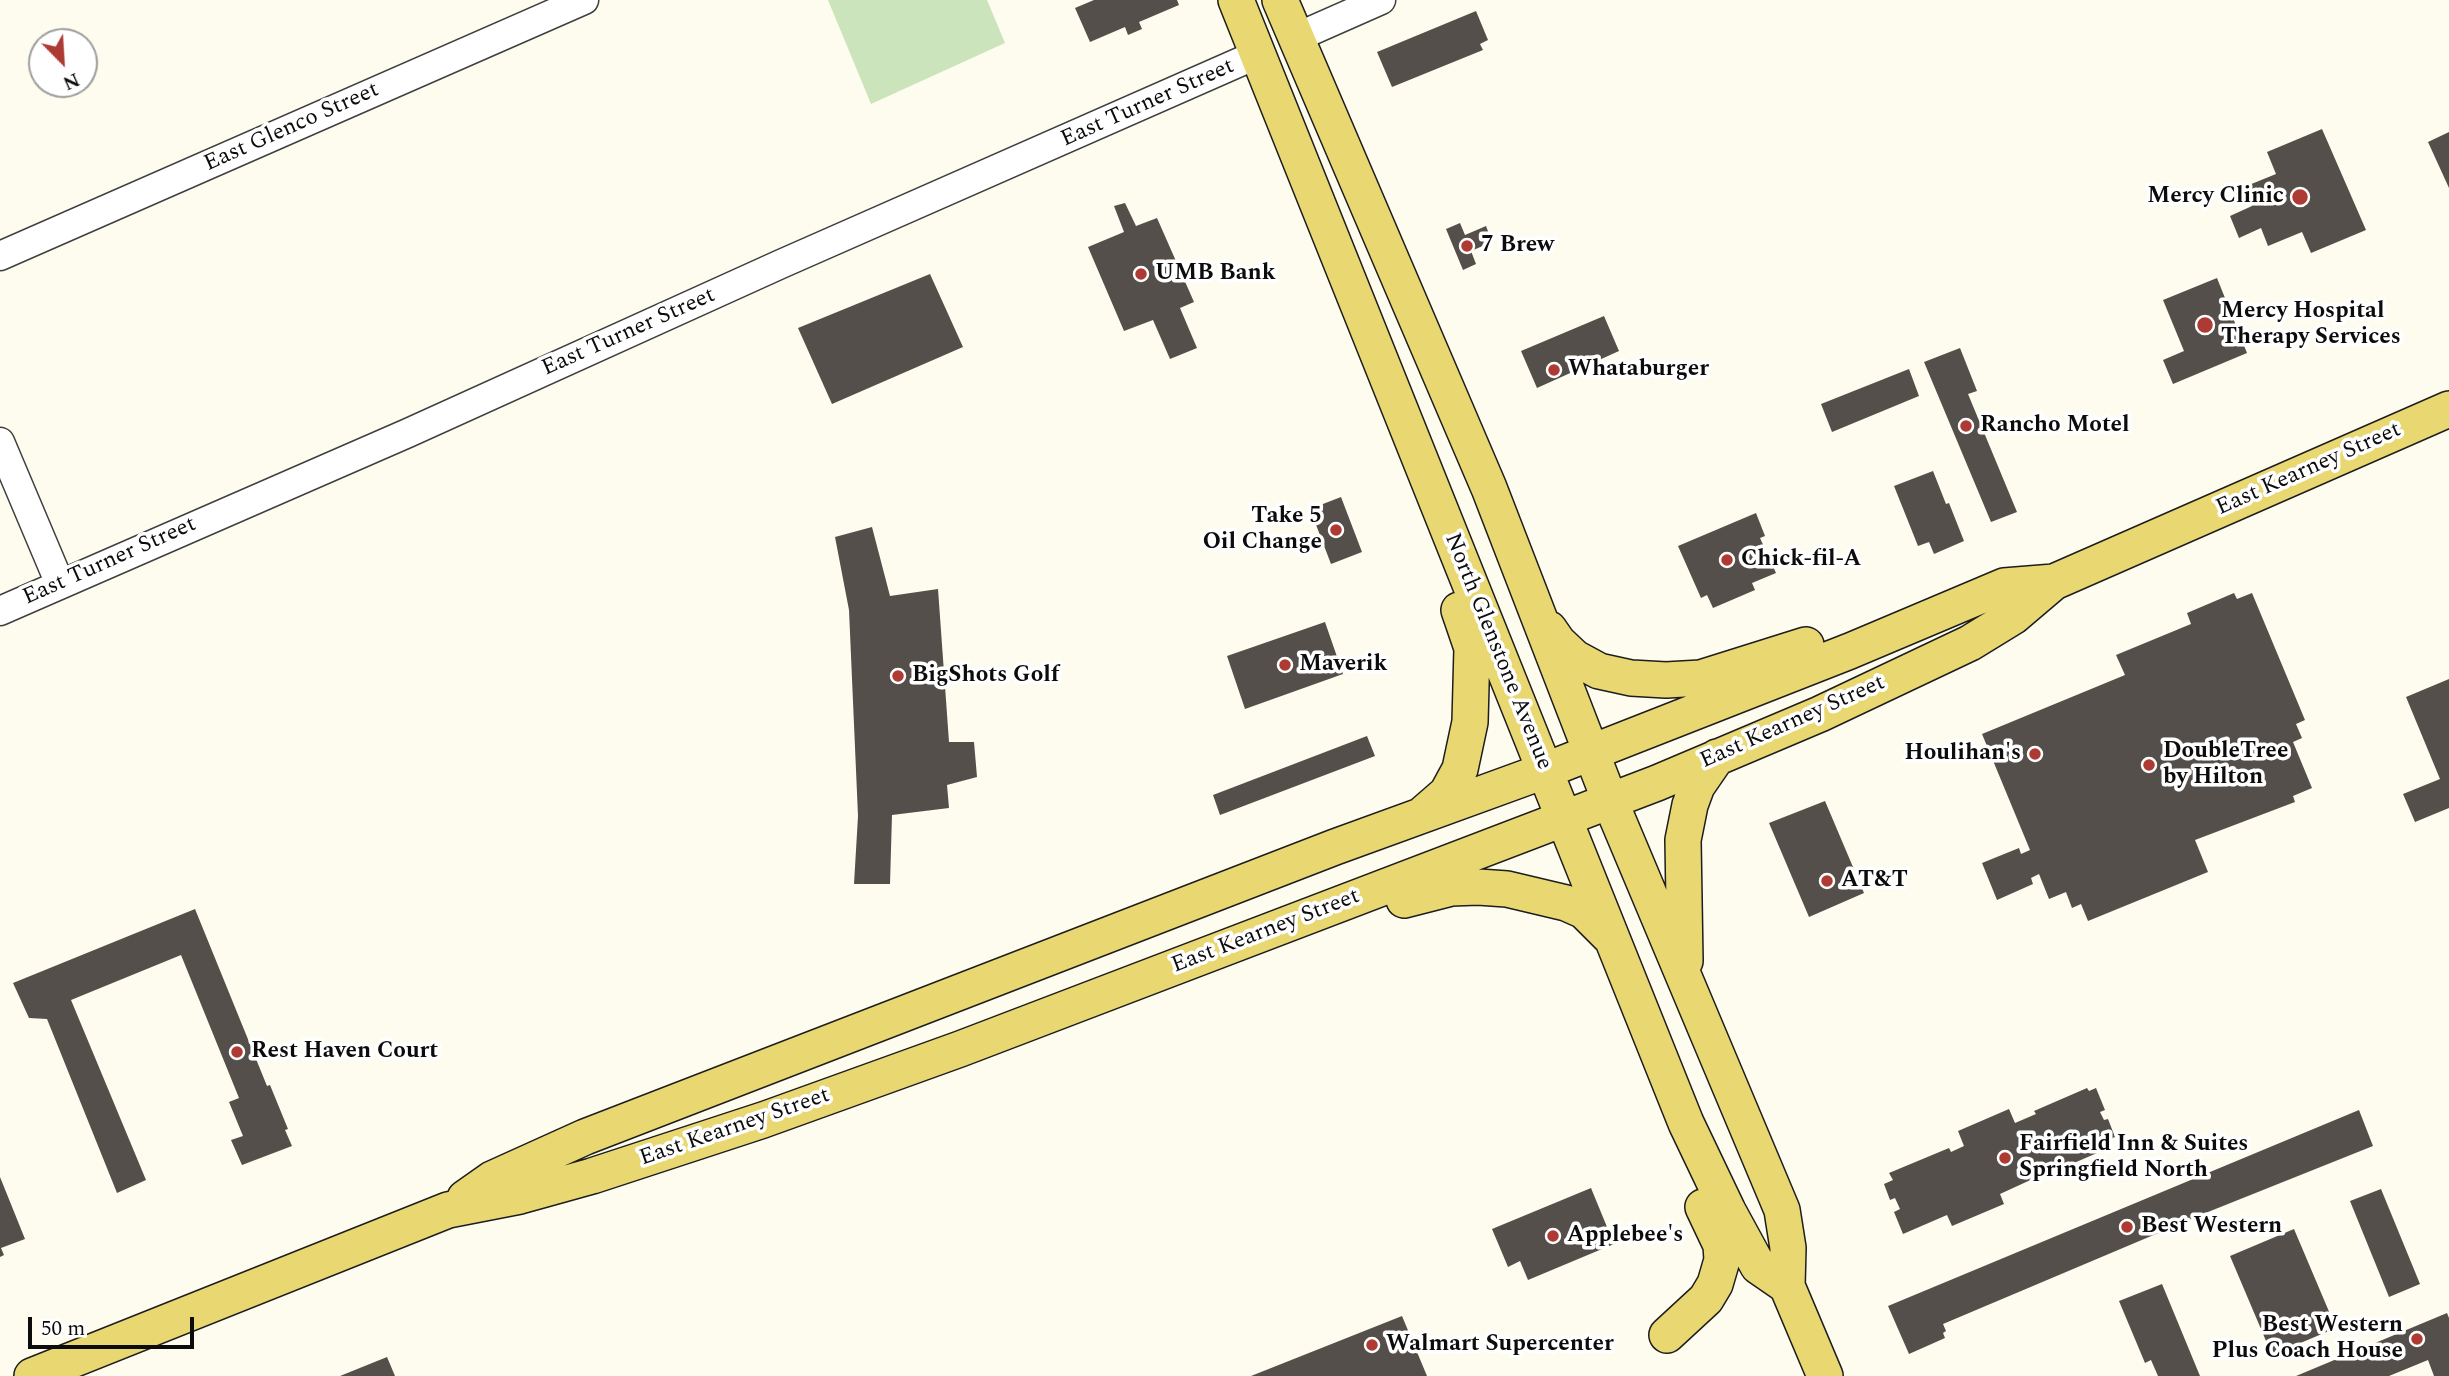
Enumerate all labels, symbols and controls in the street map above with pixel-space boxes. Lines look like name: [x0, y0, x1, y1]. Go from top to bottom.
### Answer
north arrow: [28, 28, 98, 98]
street label: East Turner Street: [1057, 53, 1239, 155]
text: N: [58, 64, 84, 97]
street label: East Glenco Street: [200, 77, 384, 179]
place label: Mercy Clinic: [2147, 183, 2284, 211]
marker: Mercy Clinic: [2290, 187, 2310, 207]
place label: 7 Brew: [1481, 232, 1554, 260]
marker: 7 Brew: [1459, 238, 1475, 254]
place label: UMB Bank: [1155, 260, 1276, 288]
marker: UMB Bank: [1133, 266, 1149, 282]
street label: East Turner Street: [538, 282, 720, 384]
place label: Mercy Hospital Therapy Services: [2221, 298, 2401, 352]
marker: Mercy Hospital Therapy Services: [2195, 315, 2215, 335]
place label: Whataburger: [1568, 356, 1709, 384]
marker: Whataburger: [1546, 362, 1562, 378]
place label: Rancho Motel: [1980, 412, 2130, 440]
street label: East Kearney Street: [2212, 417, 2406, 523]
marker: Rancho Motel: [1958, 418, 1974, 434]
place label: Take 5 Oil Change: [1203, 503, 1322, 557]
street label: East Turner Street: [19, 511, 201, 613]
marker: Take 5 Oil Change: [1328, 522, 1344, 538]
street label: North Glenstone Avenue: [1437, 530, 1557, 774]
place label: Chick-fil-A: [1741, 546, 1861, 574]
marker: Chick-fil-A: [1719, 552, 1735, 568]
place label: Maverik: [1299, 651, 1387, 679]
marker: Maverik: [1277, 657, 1293, 673]
place label: BigShots Golf: [912, 662, 1059, 690]
marker: BigShots Golf: [890, 668, 906, 684]
street label: East Kearney Street: [1696, 670, 1890, 776]
place label: DoubleTree by Hilton: [2163, 738, 2288, 792]
place label: Houlihan's: [1904, 740, 2021, 768]
marker: Houlihan's: [2027, 746, 2043, 762]
marker: DoubleTree by Hilton: [2141, 757, 2157, 773]
place label: AT&T: [1841, 867, 1908, 895]
marker: AT&T: [1819, 873, 1835, 889]
street label: East Kearney Street: [1168, 883, 1364, 981]
place label: Rest Haven Court: [251, 1038, 438, 1066]
marker: Rest Haven Court: [229, 1044, 245, 1060]
street label: East Kearney Street: [636, 1083, 834, 1173]
place label: Fairfield Inn & Suites Springfield North: [2019, 1131, 2248, 1185]
marker: Fairfield Inn & Suites Springfield North: [1997, 1150, 2013, 1166]
place label: Best Western: [2141, 1213, 2282, 1241]
marker: Best Western: [2119, 1219, 2135, 1235]
place label: Applebee's: [1567, 1222, 1683, 1250]
marker: Applebee's: [1545, 1228, 1561, 1244]
scale bar: [32, 1302, 198, 1346]
place label: Best Western Plus Coach House: [2212, 1312, 2403, 1366]
text: 50 m: [41, 1313, 85, 1345]
place label: Walmart Supercenter: [1386, 1331, 1614, 1359]
marker: Best Western Plus Coach House: [2409, 1331, 2425, 1347]
marker: Walmart Supercenter: [1364, 1337, 1380, 1353]

